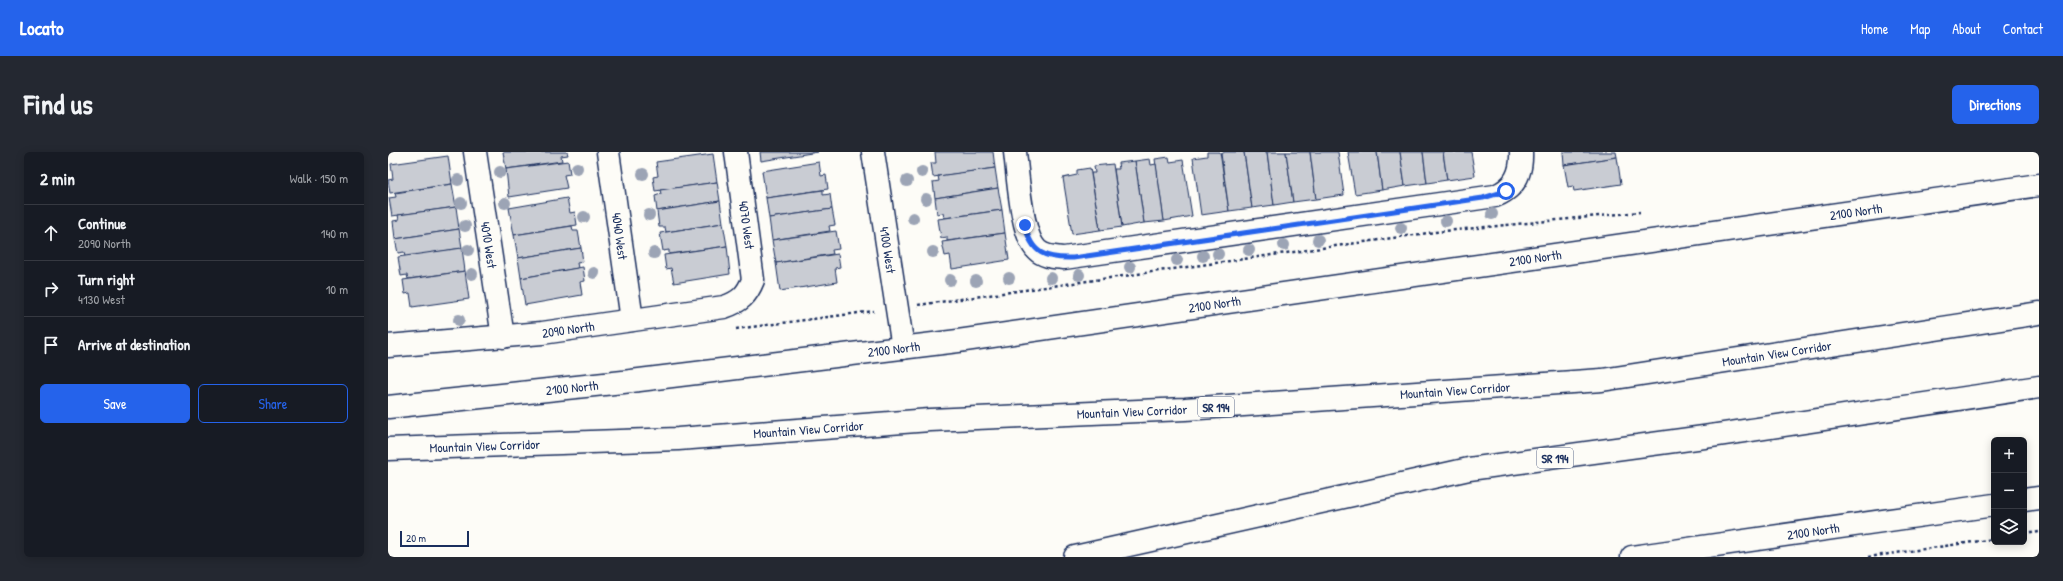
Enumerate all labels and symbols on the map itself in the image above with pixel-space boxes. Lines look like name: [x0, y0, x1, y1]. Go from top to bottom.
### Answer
route start: [1497, 182, 1515, 200]
street label: 2100 North: [1829, 199, 1884, 224]
street label: 4070 West: [735, 200, 759, 251]
street label: 4040 West: [608, 212, 632, 261]
route end: [1016, 216, 1034, 234]
street label: 4010 West: [477, 220, 502, 270]
street label: 4100 West: [876, 225, 901, 275]
street label: 2100 North: [1508, 245, 1563, 270]
street label: 2100 North: [1187, 291, 1242, 317]
street label: 2090 North: [541, 317, 596, 342]
street label: Mountain View Corridor: [1721, 336, 1833, 370]
street label: 2100 North: [866, 337, 921, 361]
street label: 2100 North: [545, 376, 600, 399]
street label: Mountain View Corridor: [1399, 377, 1511, 403]
road number: SR 194: [1198, 397, 1234, 417]
street label: Mountain View Corridor: [1076, 400, 1188, 423]
street label: Mountain View Corridor: [753, 416, 864, 442]
street label: Mountain View Corridor: [429, 435, 541, 457]
road number: SR 194: [1537, 448, 1573, 468]
street label: 2100 North: [1786, 518, 1841, 544]
scale bar: [400, 529, 469, 548]

